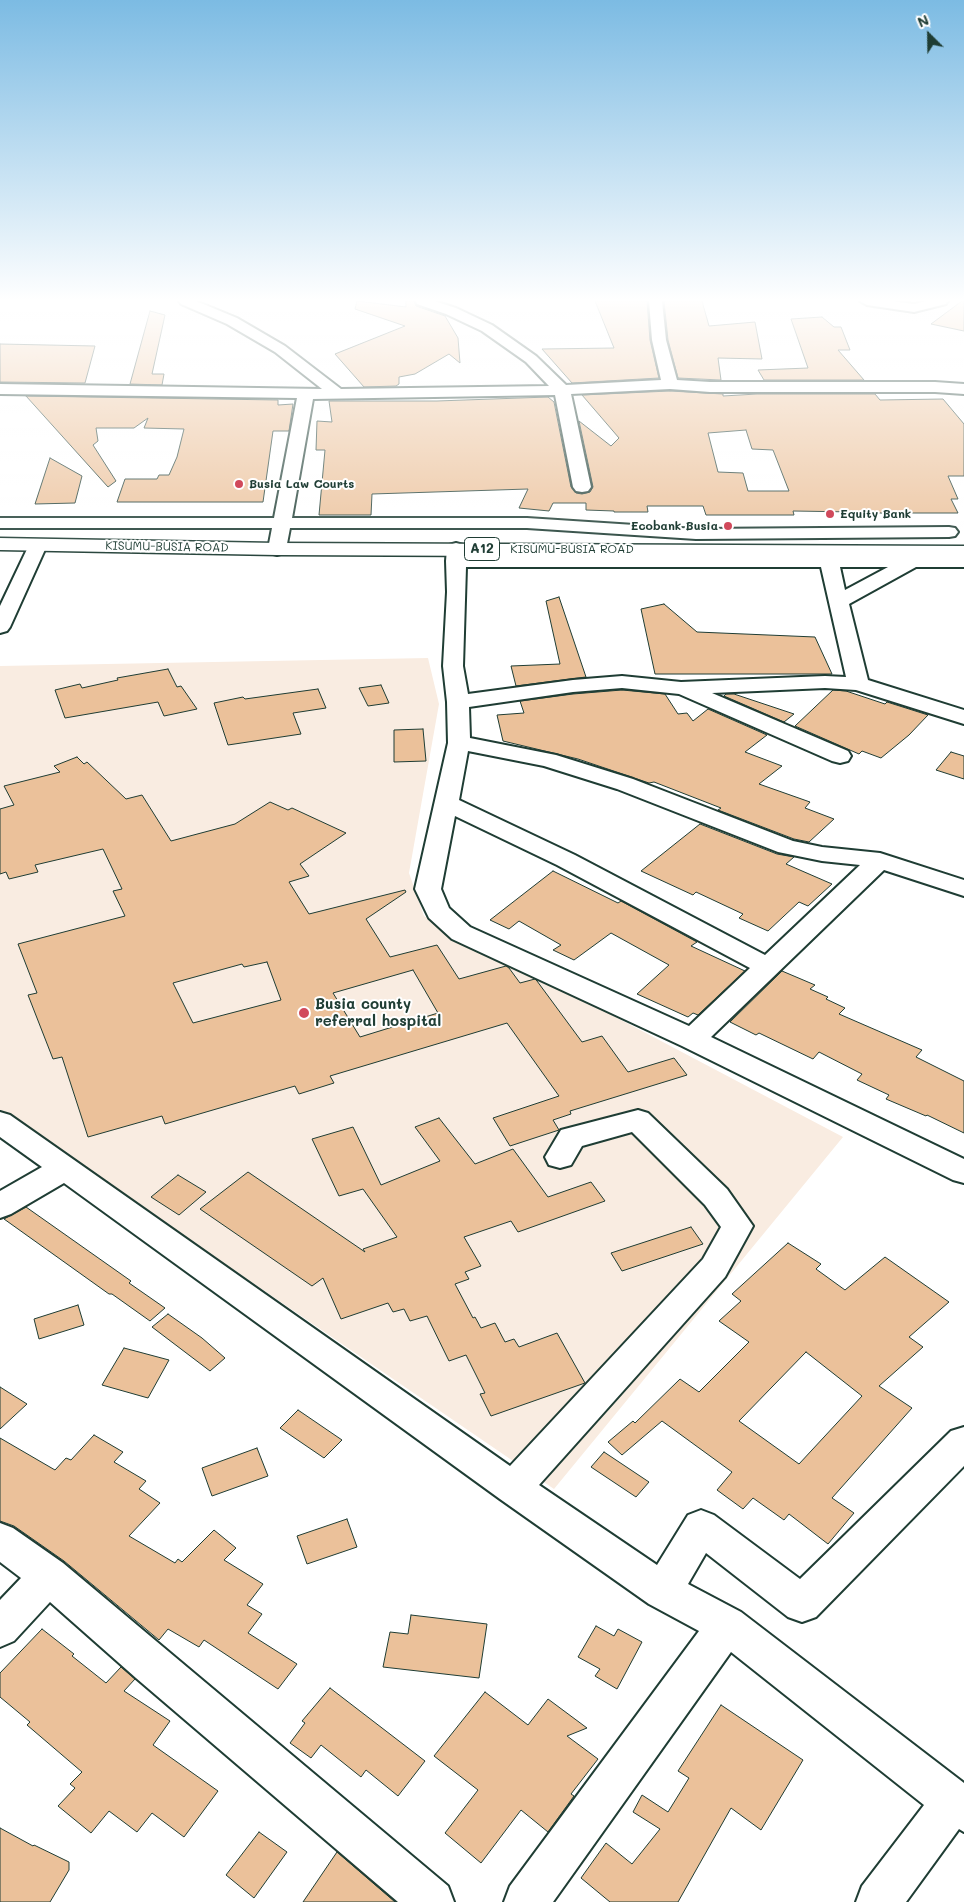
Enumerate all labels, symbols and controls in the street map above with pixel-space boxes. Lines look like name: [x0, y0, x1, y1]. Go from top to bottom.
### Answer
north arrow: [904, 10, 954, 60]
text: N: [914, 10, 932, 32]
place label: Busia Law Courts: [249, 477, 354, 491]
marker: Busia Law Courts: [233, 478, 245, 490]
place label: Equity Bank: [840, 507, 911, 521]
marker: Equity Bank: [824, 508, 836, 520]
place label: Ecobank Busia: [631, 519, 718, 533]
marker: Ecobank Busia: [722, 520, 734, 532]
road number: A12: [464, 538, 500, 560]
street label: KISUMU-BUSIA ROAD: [105, 539, 229, 555]
street label: KISUMU-BUSIA ROAD: [510, 542, 634, 556]
place label: Busia county referral hospital: [315, 995, 441, 1030]
marker: Busia county referral hospital: [297, 1006, 311, 1020]

